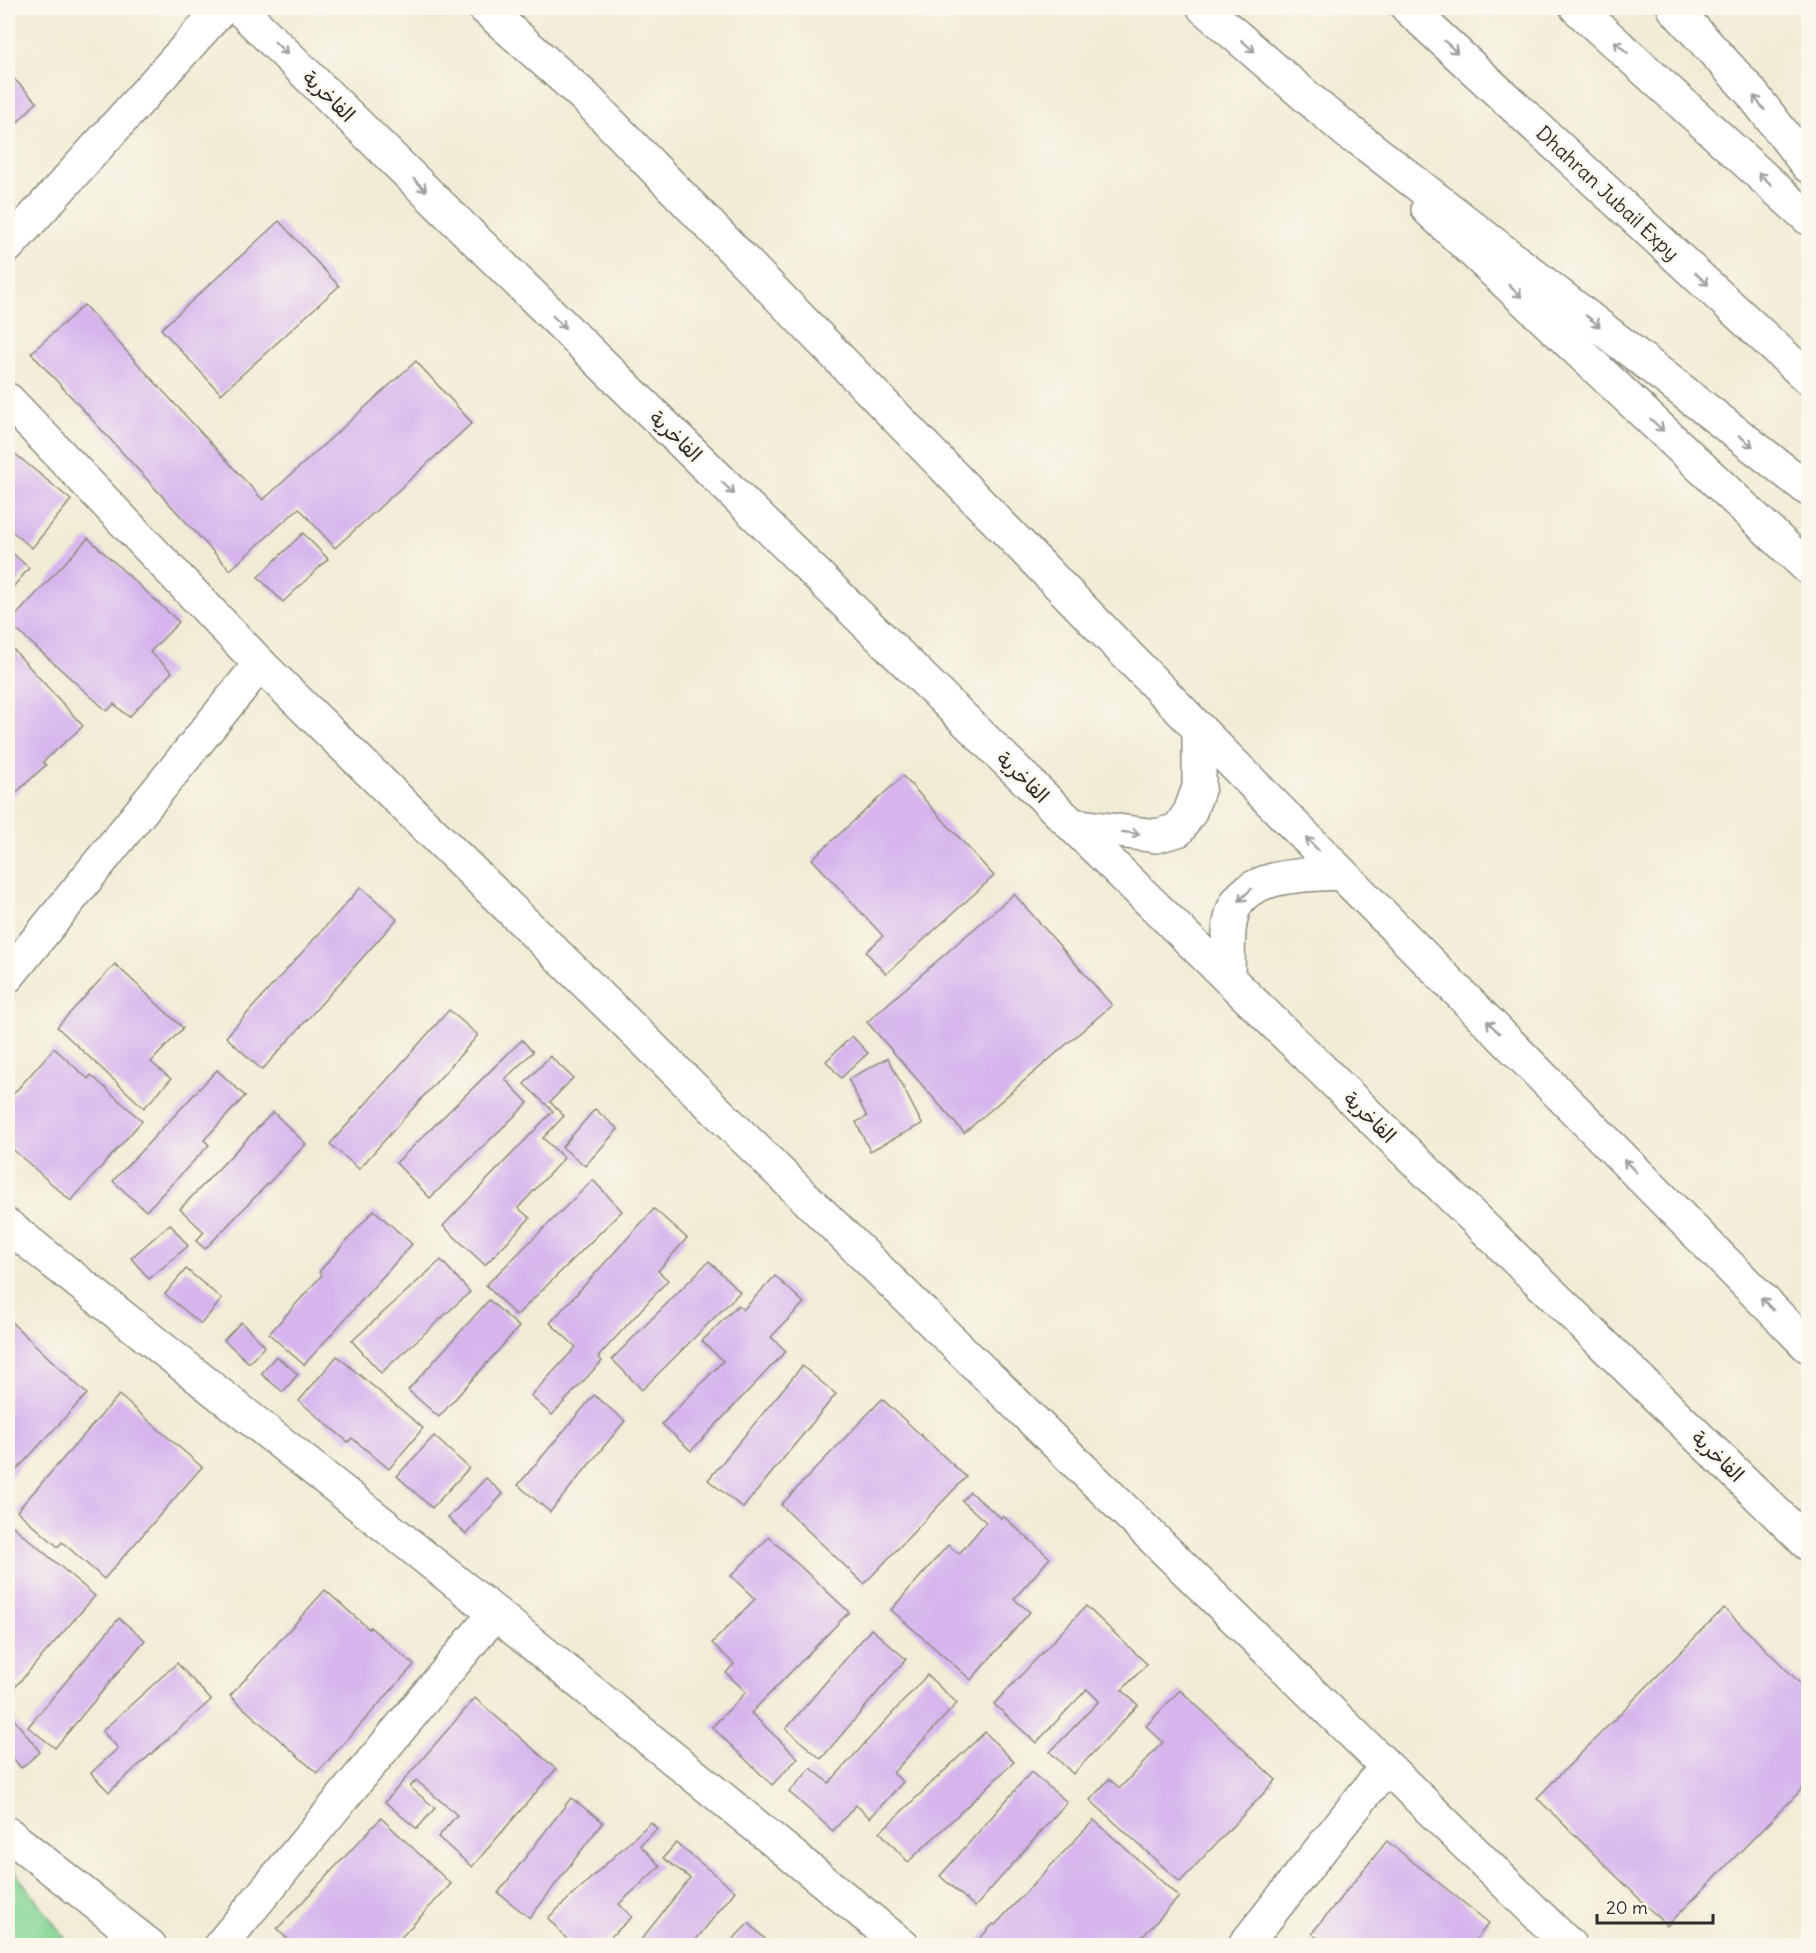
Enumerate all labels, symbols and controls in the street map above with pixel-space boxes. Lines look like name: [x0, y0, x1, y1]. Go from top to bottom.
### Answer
one-way arrow: [1240, 39, 1256, 52]
one-way arrow: [1443, 40, 1458, 54]
one-way arrow: [273, 41, 288, 56]
one-way arrow: [1614, 41, 1629, 55]
street label: الفاخرية: [298, 65, 360, 127]
one-way arrow: [1753, 95, 1766, 111]
street label: Dhahran Jubail Expy: [1531, 120, 1685, 266]
one-way arrow: [1758, 172, 1773, 186]
one-way arrow: [413, 178, 428, 192]
one-way arrow: [1694, 272, 1709, 286]
one-way arrow: [1508, 284, 1523, 298]
one-way arrow: [552, 314, 567, 329]
one-way arrow: [1584, 314, 1600, 327]
street label: الفاخرية: [645, 405, 707, 467]
one-way arrow: [1650, 418, 1665, 432]
one-way arrow: [1738, 434, 1754, 447]
one-way arrow: [721, 480, 736, 495]
street label: الفاخرية: [992, 746, 1054, 808]
one-way arrow: [1120, 827, 1140, 838]
one-way arrow: [1305, 836, 1319, 851]
one-way arrow: [1238, 888, 1253, 902]
one-way arrow: [1486, 1020, 1501, 1035]
street label: الفاخرية: [1339, 1086, 1401, 1148]
one-way arrow: [1623, 1158, 1638, 1173]
one-way arrow: [1760, 1297, 1775, 1312]
street label: الفاخرية: [1687, 1425, 1749, 1487]
scale bar: [1597, 1887, 1712, 1925]
text: 20 m: [1606, 1896, 1648, 1919]

